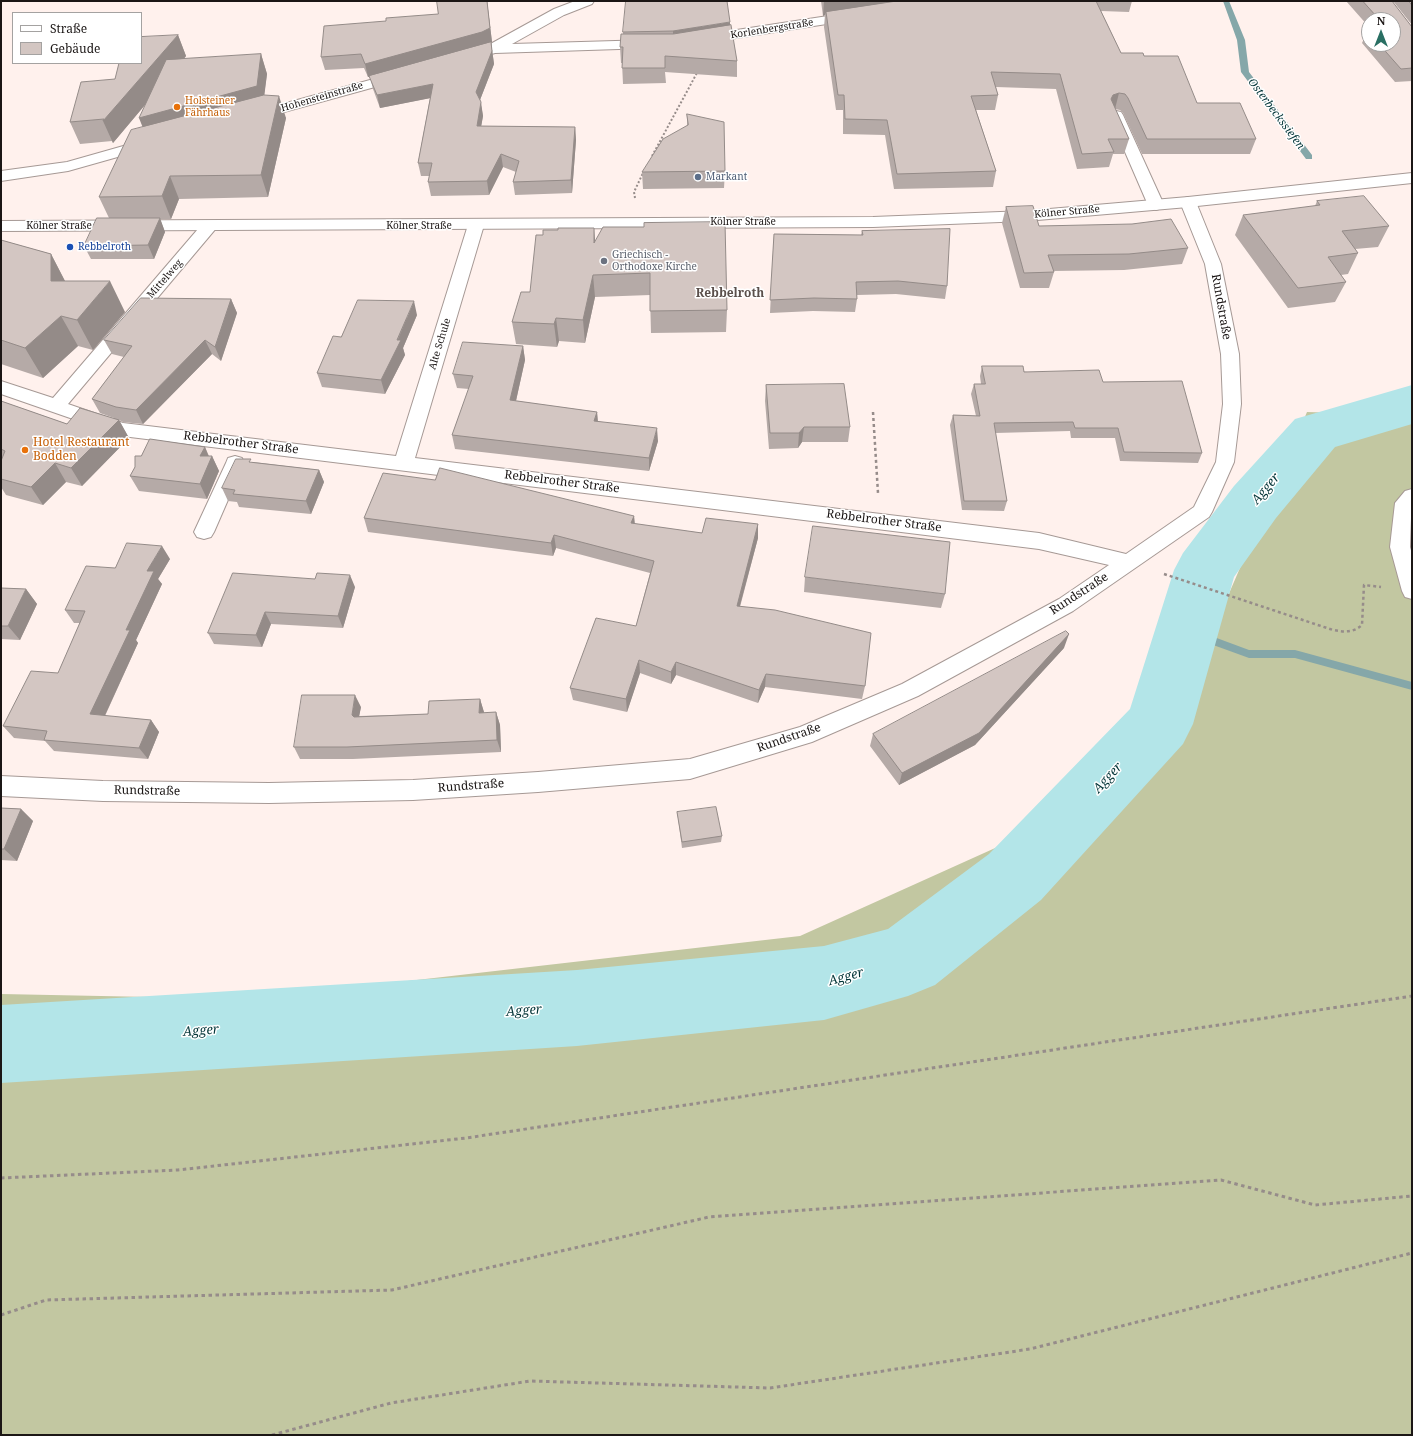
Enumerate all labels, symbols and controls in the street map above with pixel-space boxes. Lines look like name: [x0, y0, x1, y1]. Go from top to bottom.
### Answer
legend: [12, 12, 142, 64]
north arrow: [1361, 12, 1401, 52]
text: N: [1377, 13, 1385, 28]
street label: Korlenbergstraße: [730, 17, 814, 41]
text: Straße: [50, 20, 87, 37]
text: Gebäude: [50, 40, 101, 57]
water label: Osterbeckssiefen: [1245, 76, 1307, 152]
street label: Hohensteinstraße: [280, 80, 364, 114]
place label: Holsteiner Fährhaus: [185, 95, 235, 118]
marker: Holsteiner Fährhaus: [172, 102, 182, 112]
place label: Markant: [706, 171, 747, 183]
marker: Markant: [693, 172, 703, 182]
street label: Kölner Straße: [1034, 203, 1100, 221]
street label: Kölner Straße: [710, 216, 776, 228]
street label: Kölner Straße: [26, 220, 92, 232]
street label: Kölner Straße: [386, 220, 452, 232]
place label: Rebbelroth: [78, 241, 131, 253]
marker: Rebbelroth: [65, 242, 75, 252]
place label: Griechisch - Orthodoxe Kirche: [612, 249, 697, 272]
marker: Griechisch - Orthodoxe Kirche: [599, 256, 609, 266]
street label: Mittelweg: [145, 257, 185, 301]
street label: Rundstraße: [1208, 273, 1234, 341]
district label: Rebbelroth: [696, 287, 764, 301]
street label: Alte Schule: [426, 317, 454, 371]
street label: Rebbelrother Straße: [183, 429, 299, 457]
place label: Hotel Restaurant Bodden: [33, 436, 129, 464]
marker: Hotel Restaurant Bodden: [20, 445, 30, 455]
street label: Rebbelrother Straße: [504, 468, 620, 496]
water label: Agger: [1249, 470, 1283, 508]
street label: Rebbelrother Straße: [826, 507, 942, 535]
street label: Rundstraße: [1047, 570, 1111, 618]
street label: Rundstraße: [755, 720, 823, 756]
water label: Agger: [1090, 760, 1126, 796]
street label: Rundstraße: [437, 776, 505, 796]
street label: Rundstraße: [114, 783, 180, 799]
water label: Agger: [827, 965, 865, 989]
water label: Agger: [506, 1002, 542, 1020]
water label: Agger: [183, 1022, 219, 1040]

